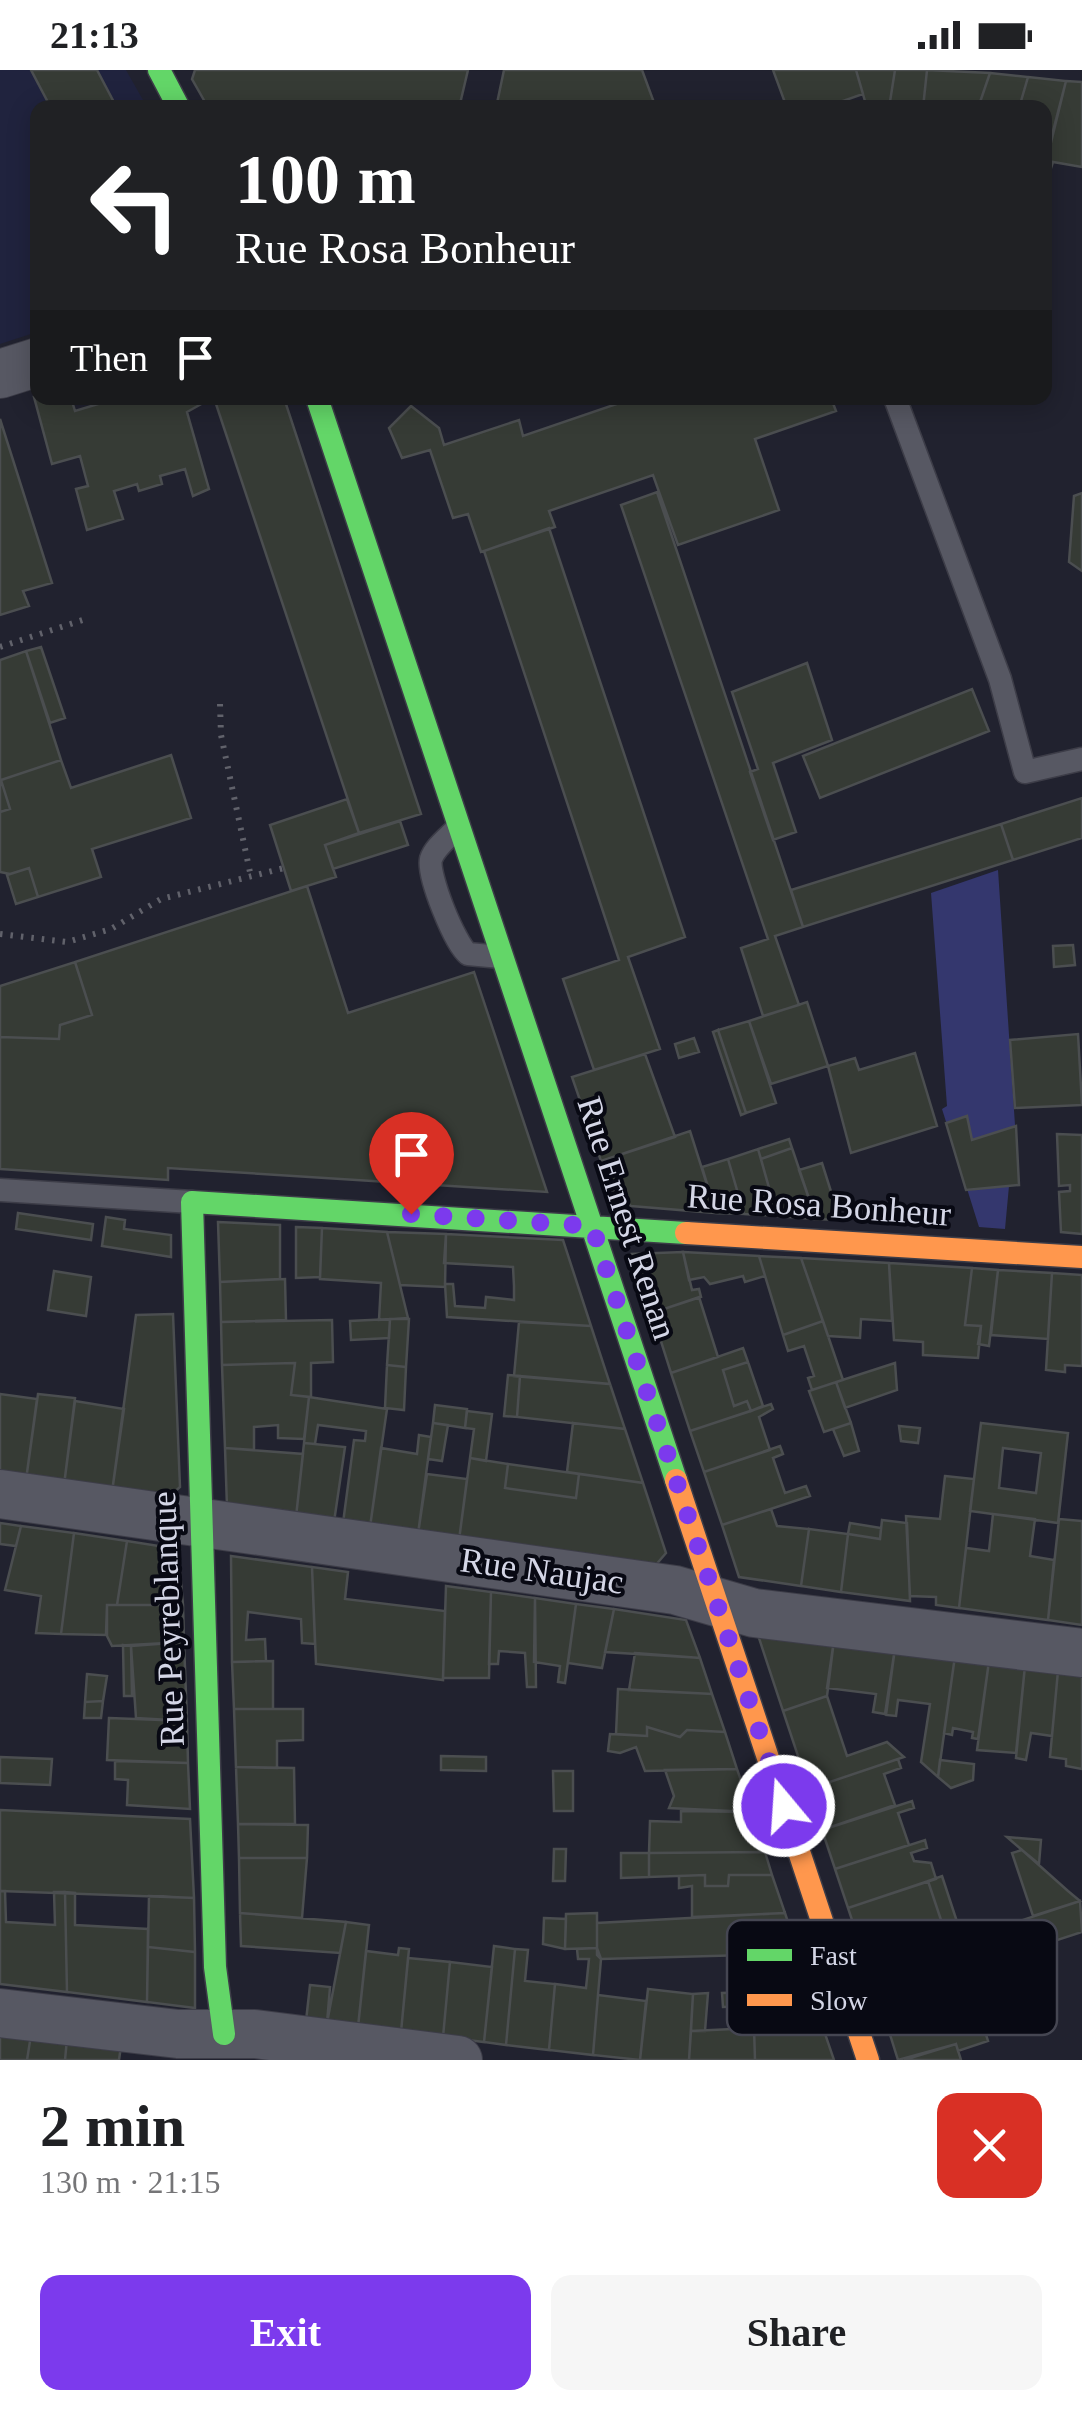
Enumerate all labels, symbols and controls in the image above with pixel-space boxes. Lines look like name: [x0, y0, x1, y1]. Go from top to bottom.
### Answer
text: 21:13: [50, 14, 139, 56]
icon: left: [70, 140, 200, 270]
text: 100 m: [235, 141, 416, 218]
text: Rue Rosa Bonheur: [235, 223, 575, 273]
icon: arrive: [168, 330, 223, 385]
text: Then: [70, 337, 148, 379]
street label: Rue Ernest Renan: [569, 1092, 685, 1344]
pin: [369, 1112, 454, 1215]
icon: arrive: [384, 1127, 439, 1182]
street label: Rue Rosa Bonheur: [686, 1176, 953, 1234]
street label: Rue Peyreblanque: [144, 1491, 192, 1747]
street label: Rue Naujac: [458, 1540, 626, 1602]
position arrow: [732, 1754, 836, 1858]
legend: [727, 1920, 1057, 2035]
text: Fast: [810, 1940, 857, 1971]
text: Slow: [810, 1985, 868, 2016]
text: 2 min: [40, 2093, 185, 2159]
button: close: [937, 2093, 1042, 2198]
text: 130 m · 21:15: [40, 2164, 220, 2200]
button: Exit: [40, 2275, 531, 2390]
button: Share: [551, 2275, 1042, 2390]

